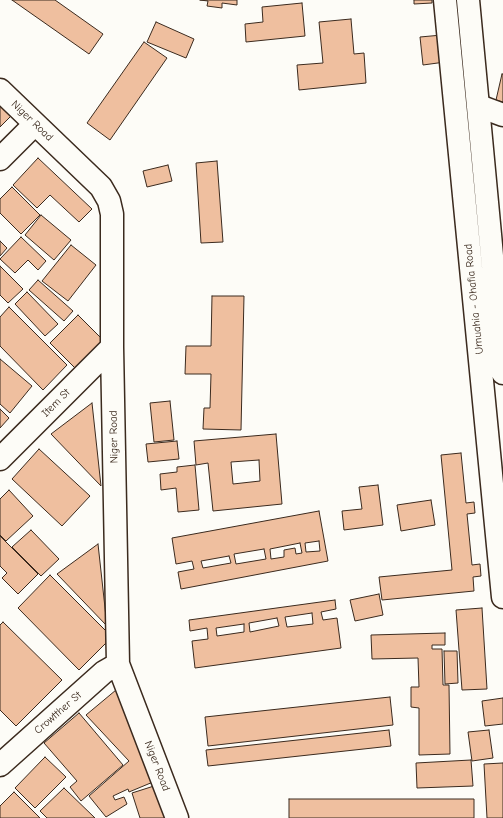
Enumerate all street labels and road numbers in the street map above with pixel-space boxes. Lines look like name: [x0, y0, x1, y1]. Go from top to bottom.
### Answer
street label: Niger Road: [8, 98, 56, 144]
street label: Umuahia - Ohafia Road: [462, 243, 486, 355]
street label: Item St: [39, 386, 73, 420]
street label: Niger Road: [107, 410, 121, 464]
street label: Crowtther St: [32, 689, 84, 737]
street label: Niger Road: [141, 739, 173, 793]

